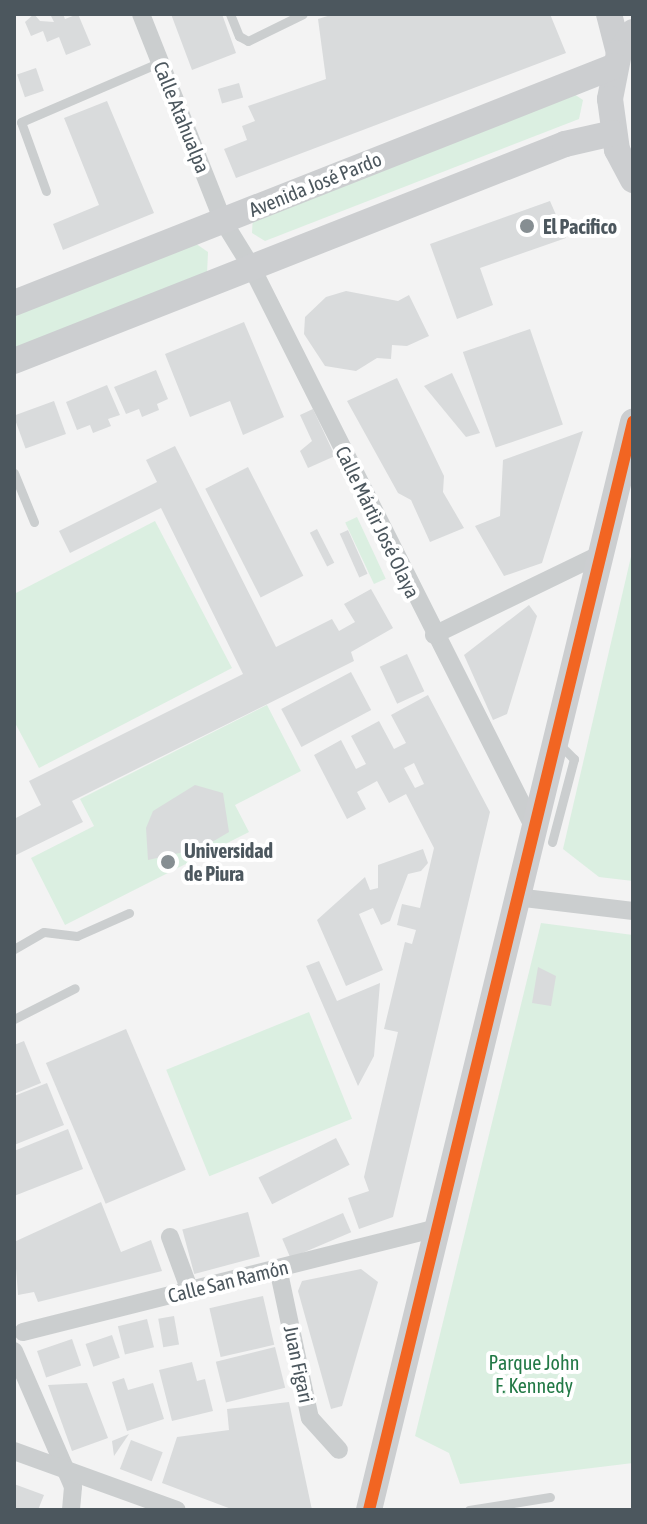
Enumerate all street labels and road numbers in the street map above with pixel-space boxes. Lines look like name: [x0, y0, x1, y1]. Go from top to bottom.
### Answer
street label: Calle Atahualpa: [149, 58, 215, 176]
street label: Avenida José Pardo: [245, 146, 385, 222]
street label: Calle Mártìr José Olaya: [331, 442, 425, 602]
street label: Calle San Ramón: [165, 1254, 291, 1308]
street label: Juan Figari: [279, 1323, 319, 1405]

